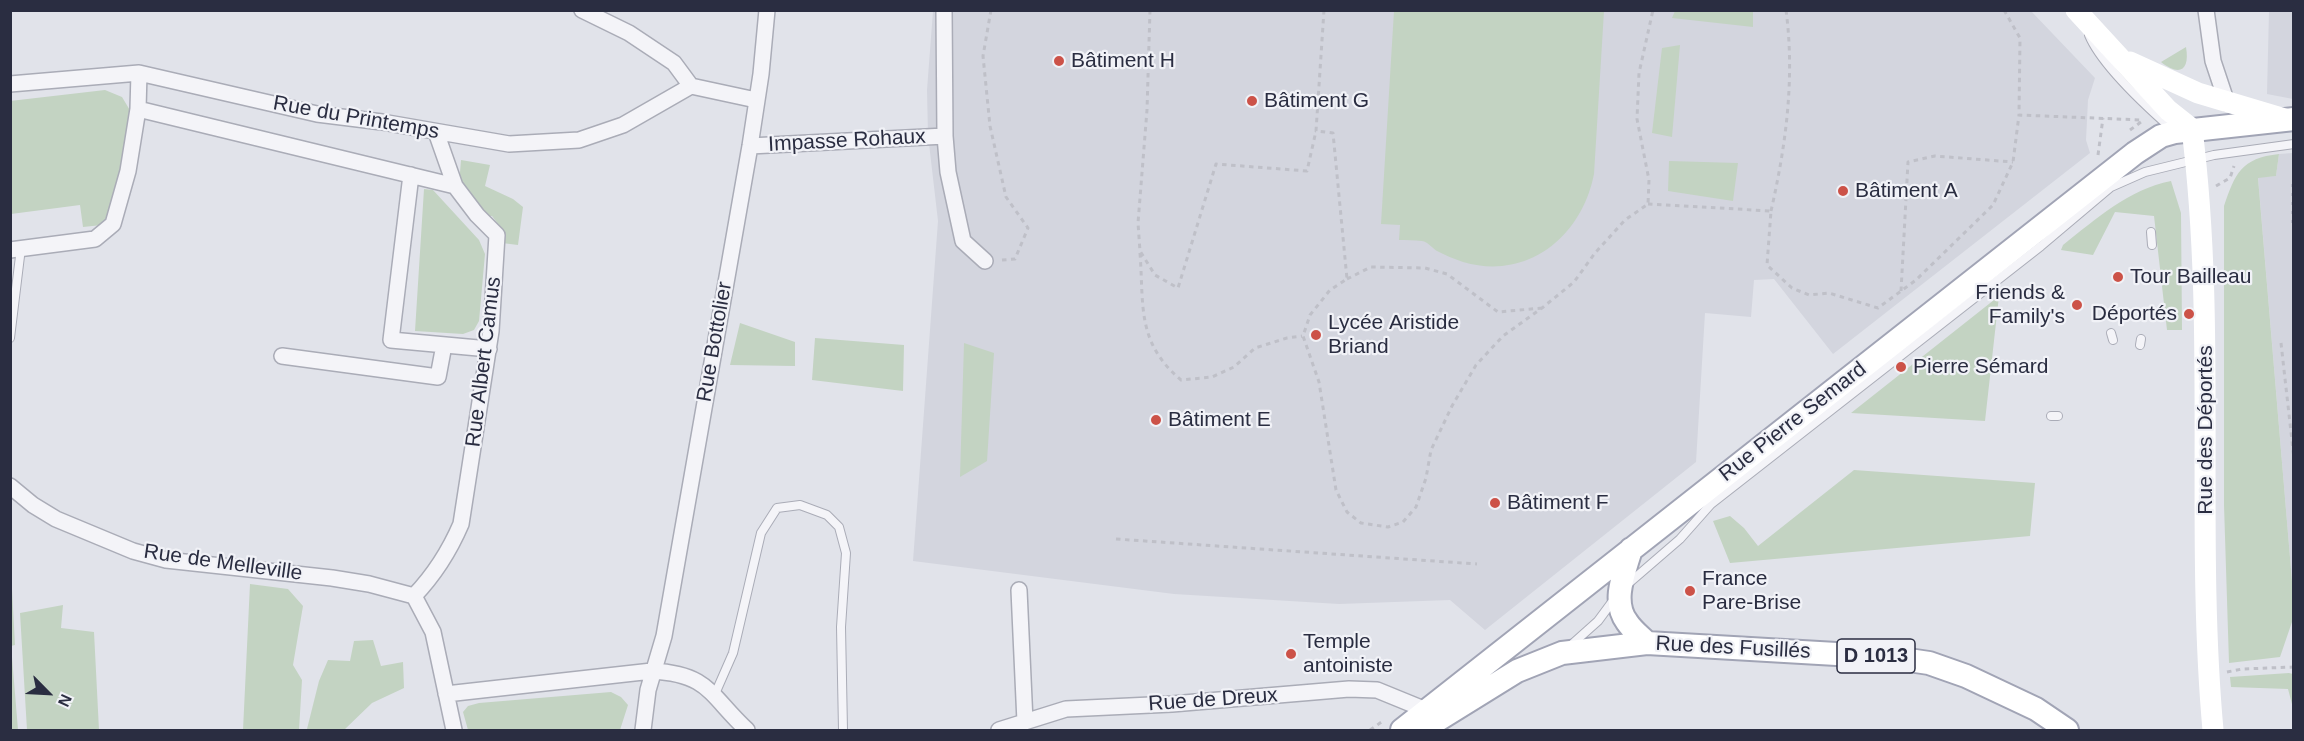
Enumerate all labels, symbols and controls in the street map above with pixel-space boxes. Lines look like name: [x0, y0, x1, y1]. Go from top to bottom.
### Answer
place label: Bâtiment H: [1071, 48, 1175, 74]
marker: Bâtiment H: [1052, 54, 1066, 68]
place label: Bâtiment G: [1264, 88, 1369, 114]
street label: Rue du Printemps: [271, 91, 441, 145]
marker: Bâtiment G: [1245, 94, 1259, 108]
street label: Impasse Rohaux: [768, 124, 926, 158]
place label: Bâtiment A: [1855, 178, 1958, 204]
marker: Bâtiment A: [1836, 184, 1850, 198]
place label: Tour Bailleau: [2130, 264, 2251, 290]
marker: Tour Bailleau: [2111, 270, 2125, 284]
street label: Rue Albert Camus: [461, 275, 507, 449]
street label: Rue Bottolier: [692, 280, 738, 404]
place label: Friends & Family's: [1975, 280, 2065, 330]
marker: Friends & Family's: [2070, 298, 2084, 312]
place label: Déportés: [2092, 301, 2177, 327]
marker: Déportés: [2182, 307, 2196, 321]
place label: Lycée Aristide Briand: [1328, 310, 1459, 360]
marker: Lycée Aristide Briand: [1309, 328, 1323, 342]
street label: Rue des Déportés: [2193, 345, 2219, 515]
place label: Pierre Sémard: [1913, 354, 2048, 380]
street label: Rue Pierre Semard: [1714, 357, 1872, 487]
marker: Pierre Sémard: [1894, 360, 1908, 374]
place label: Bâtiment E: [1168, 407, 1271, 433]
marker: Bâtiment E: [1149, 413, 1163, 427]
place label: Bâtiment F: [1507, 490, 1609, 516]
marker: Bâtiment F: [1488, 496, 1502, 510]
street label: Rue de Melleville: [142, 539, 304, 587]
place label: France Pare-Brise: [1702, 566, 1801, 616]
marker: France Pare-Brise: [1683, 584, 1697, 598]
place label: Temple antoiniste: [1303, 629, 1393, 679]
street label: Rue des Fusillés: [1655, 631, 1811, 665]
road number: D 1013: [1837, 639, 1915, 673]
marker: Temple antoiniste: [1284, 647, 1298, 661]
north arrow: [18, 663, 78, 723]
street label: Rue de Dreux: [1147, 683, 1279, 717]
text: N: [55, 692, 75, 709]

